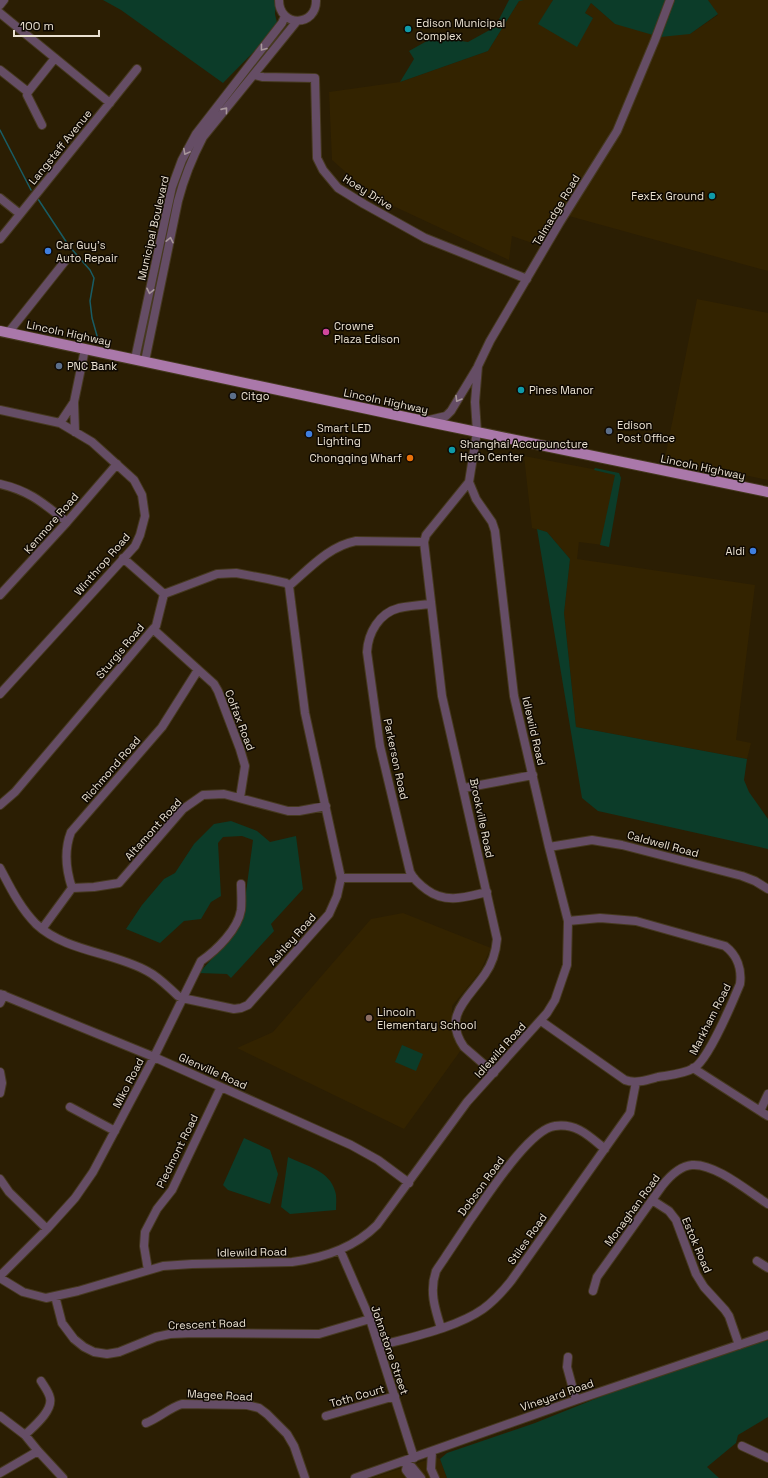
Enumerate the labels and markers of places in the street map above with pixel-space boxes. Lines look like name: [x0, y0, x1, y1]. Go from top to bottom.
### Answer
place label: Edison Municipal Complex: [416, 16, 505, 43]
marker: Edison Municipal Complex: [403, 24, 413, 34]
place label: FexEx Ground: [631, 189, 704, 203]
marker: FexEx Ground: [707, 191, 717, 201]
place label: Car Guy's Auto Repair: [56, 238, 118, 265]
marker: Car Guy's Auto Repair: [43, 246, 53, 256]
place label: Crowne Plaza Edison: [334, 319, 400, 346]
marker: Crowne Plaza Edison: [321, 327, 331, 337]
place label: PNC Bank: [67, 359, 117, 373]
marker: PNC Bank: [54, 361, 64, 371]
place label: Pines Manor: [529, 383, 594, 397]
marker: Pines Manor: [516, 385, 526, 395]
place label: Citgo: [241, 389, 270, 403]
marker: Citgo: [228, 391, 238, 401]
place label: Edison Post Office: [617, 418, 675, 445]
place label: Smart LED Lighting: [317, 421, 371, 448]
marker: Edison Post Office: [604, 426, 614, 436]
marker: Smart LED Lighting: [304, 429, 314, 439]
place label: Shanghai Accupuncture Herb Center: [460, 437, 588, 464]
marker: Shanghai Accupuncture Herb Center: [447, 445, 457, 455]
place label: Chongqing Wharf: [310, 451, 402, 465]
marker: Chongqing Wharf: [405, 453, 415, 463]
place label: Aldi: [726, 544, 745, 558]
marker: Aldi: [748, 546, 758, 556]
place label: Lincoln Elementary School: [377, 1005, 476, 1032]
marker: Lincoln Elementary School: [364, 1013, 374, 1023]

